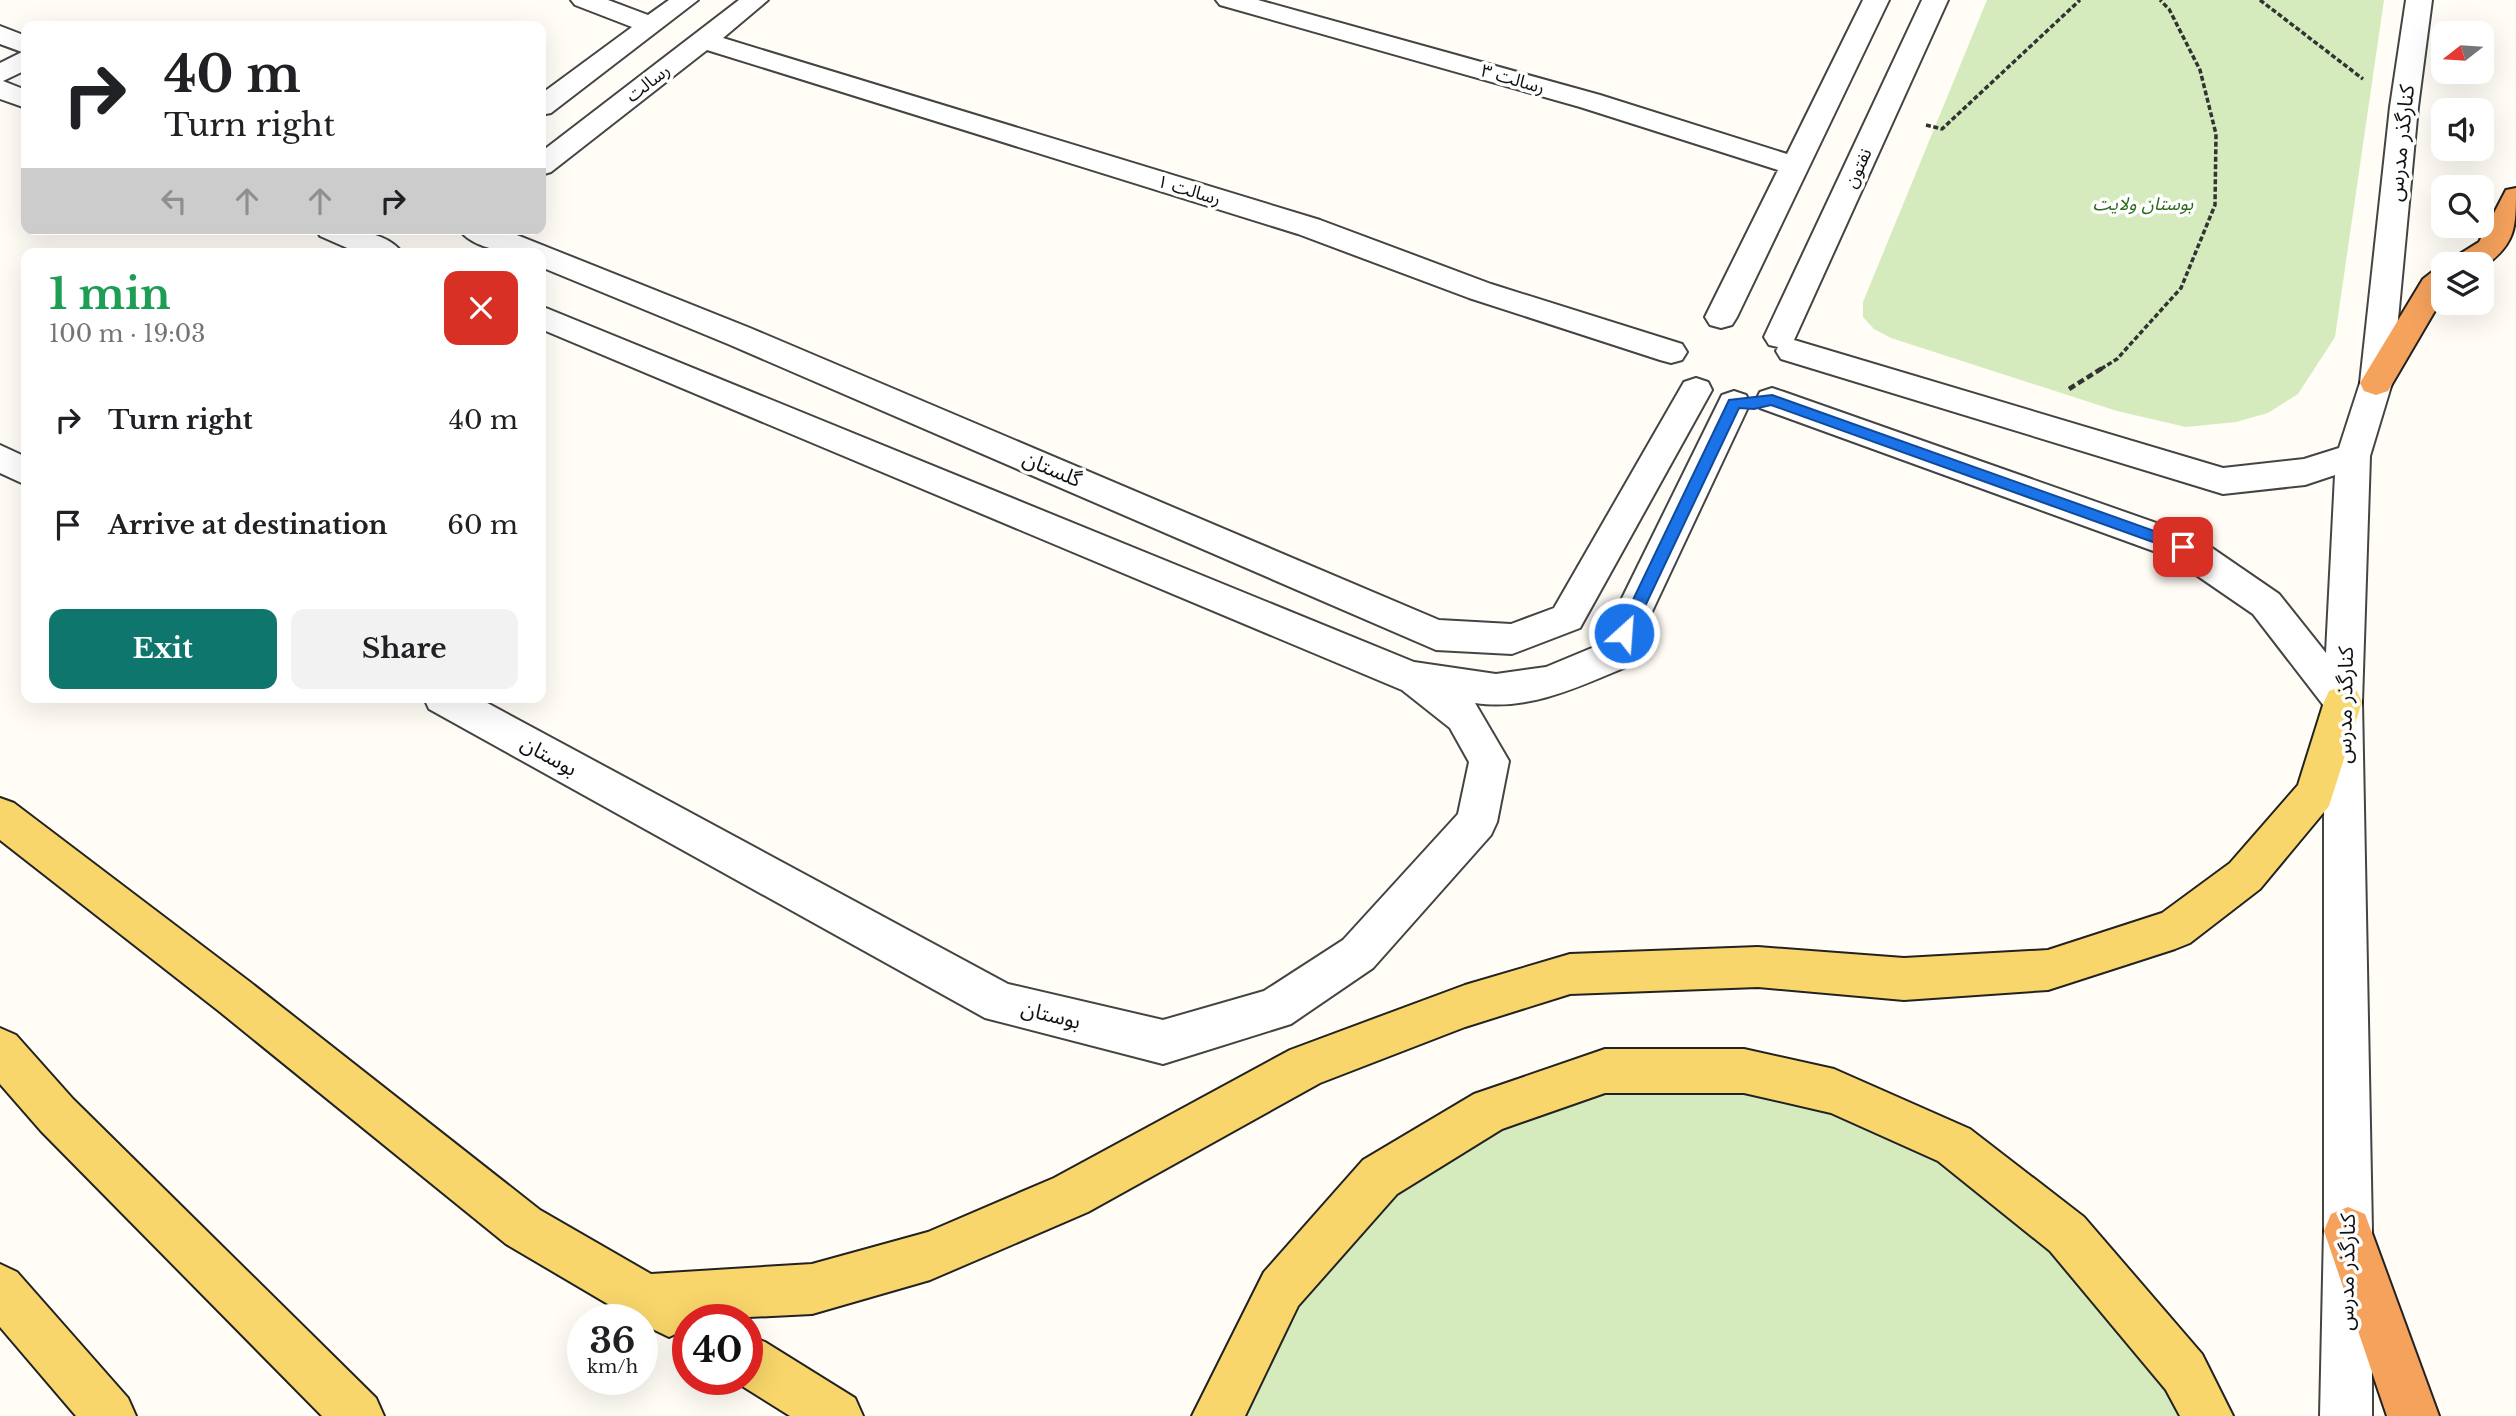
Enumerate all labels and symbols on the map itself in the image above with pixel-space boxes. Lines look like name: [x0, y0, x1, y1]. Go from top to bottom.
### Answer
north arrow: [2431, 21, 2494, 84]
street label: رسالت: [622, 59, 674, 107]
street label: رسالت ۳: [1479, 59, 1547, 99]
street label: کنارگذر مدرس: [2382, 83, 2420, 203]
street label: نفتون: [1839, 145, 1877, 191]
street label: رسالت ۱: [1155, 170, 1223, 210]
park label: بوستان ولایت: [2093, 193, 2193, 215]
street label: گلستان: [1019, 445, 1086, 493]
pin: [2153, 517, 2213, 577]
position arrow: [1587, 596, 1661, 670]
street label: کنارگذر مدرس: [2331, 646, 2359, 764]
street label: بوستان: [516, 730, 582, 782]
street label: بوستان: [1019, 995, 1083, 1035]
street label: کنارگذر مدرس: [2333, 1213, 2361, 1331]
speed limit sign: 40: [672, 1304, 763, 1395]

